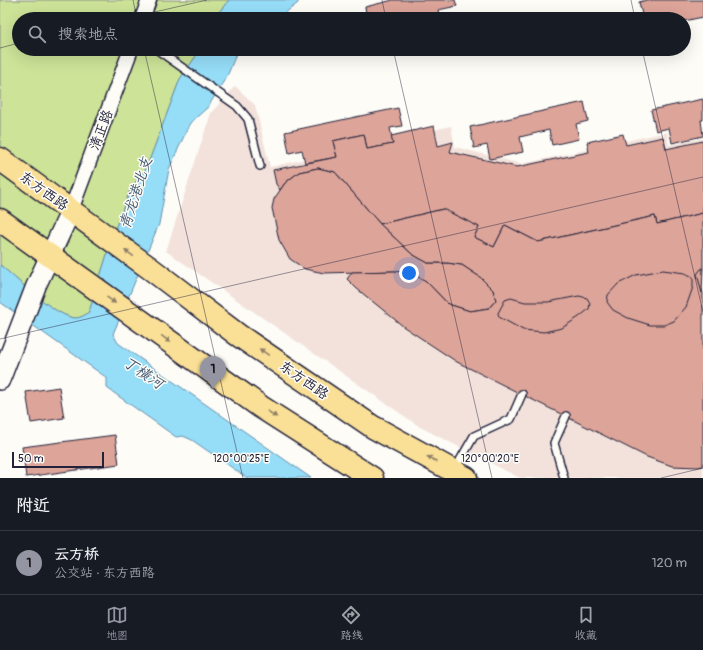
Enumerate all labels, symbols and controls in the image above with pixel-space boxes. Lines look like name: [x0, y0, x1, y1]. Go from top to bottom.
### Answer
search box: [12, 12, 691, 56]
icon: search: [26, 23, 48, 45]
text: 搜索地点: [58, 25, 118, 44]
street label: 清正路: [86, 107, 116, 153]
water label: 青龙港北支: [115, 154, 157, 232]
street label: 东方西路: [16, 168, 72, 214]
one-way arrow: [123, 249, 134, 257]
your location: [399, 263, 419, 283]
one-way arrow: [105, 296, 116, 304]
one-way arrow: [161, 335, 172, 343]
one-way arrow: [258, 348, 269, 356]
water label: 丁横河: [119, 353, 169, 395]
pin: 1: [200, 356, 226, 389]
street label: 东方西路: [276, 357, 332, 403]
one-way arrow: [267, 410, 278, 418]
scale bar: [12, 450, 104, 469]
text: 50 m: [18, 452, 44, 465]
text: 120°00'25"E: [213, 453, 269, 465]
text: 120°00'20"E: [461, 453, 519, 465]
one-way arrow: [426, 456, 438, 463]
text: 附近: [16, 495, 50, 516]
text: 云方桥: [54, 545, 99, 564]
text: 1: [26, 555, 32, 571]
text: 120 m: [651, 555, 687, 571]
text: 公交站 · 东方西路: [54, 565, 155, 581]
tab: 地图: [106, 604, 128, 642]
tab: 路线: [340, 604, 362, 642]
tab: 收藏: [575, 604, 597, 642]

